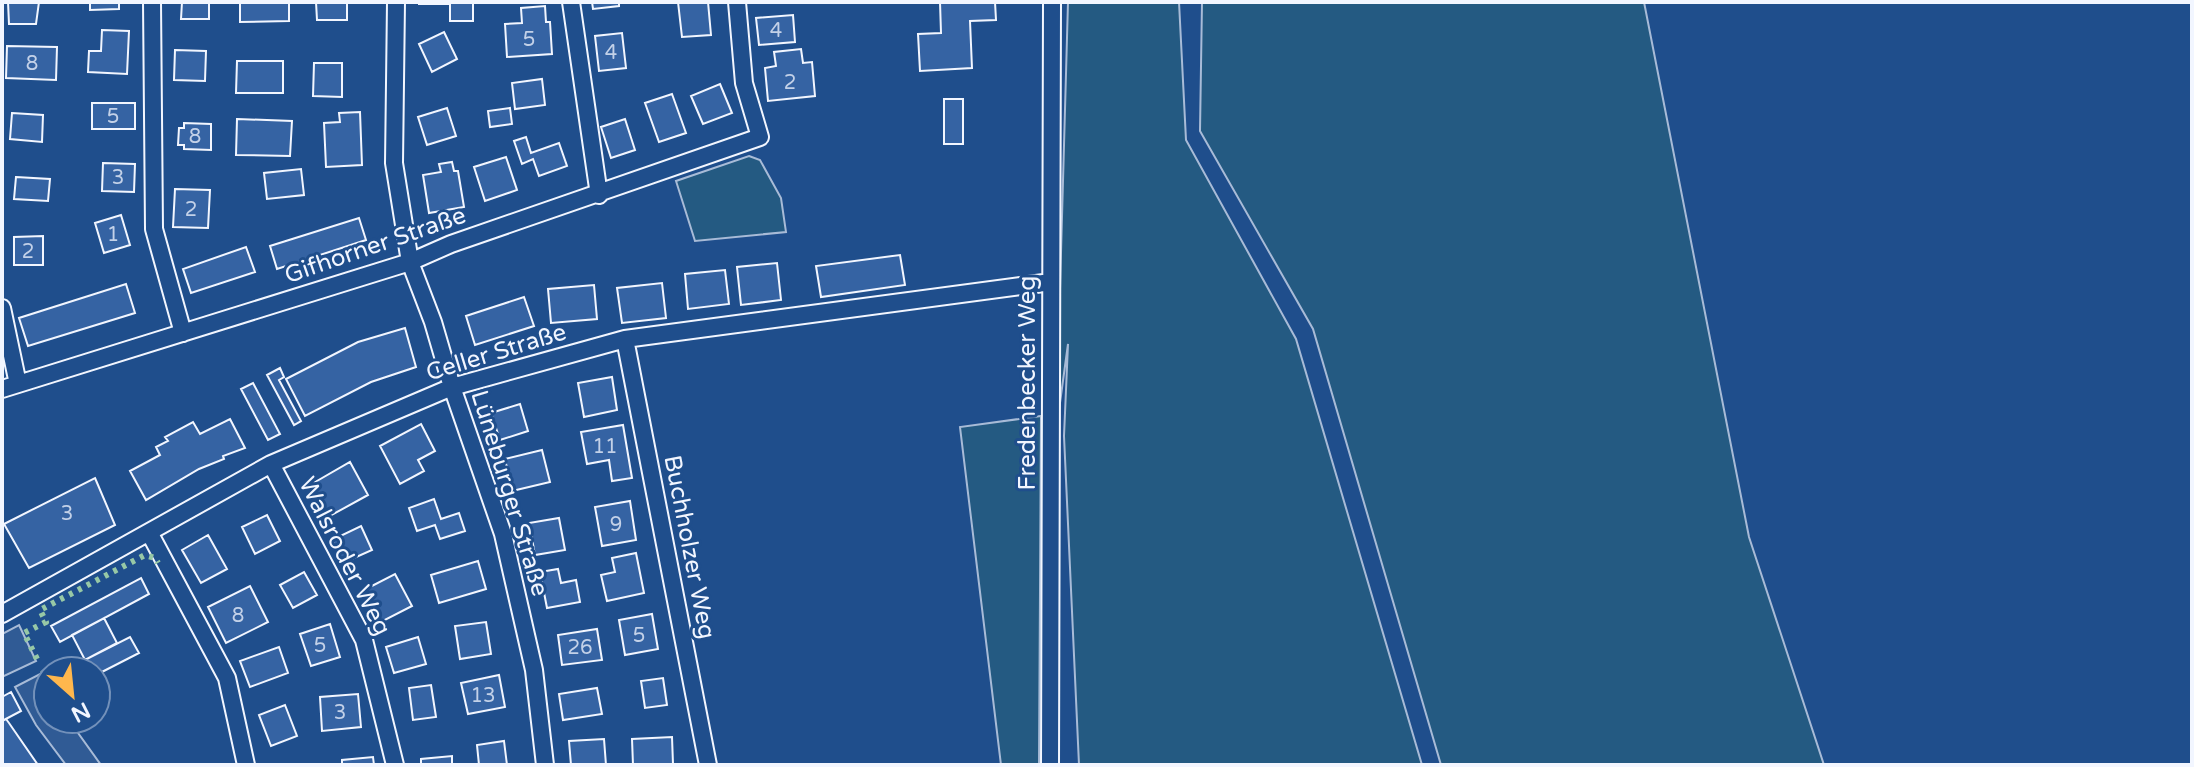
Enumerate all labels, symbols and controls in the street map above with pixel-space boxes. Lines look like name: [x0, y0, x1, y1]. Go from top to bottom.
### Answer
house number: 4: [770, 19, 782, 43]
house number: 5: [523, 28, 535, 52]
house number: 4: [605, 41, 617, 65]
house number: 8: [26, 52, 38, 76]
house number: 2: [784, 71, 796, 95]
house number: 5: [107, 105, 119, 129]
house number: 8: [189, 125, 201, 149]
house number: 3: [112, 166, 124, 190]
house number: 2: [185, 198, 197, 222]
street label: Gifhorner Straße: [281, 201, 470, 290]
house number: 1: [107, 223, 119, 247]
house number: 2: [22, 240, 34, 264]
street label: Fredenbecker Weg: [1013, 275, 1042, 491]
street label: Celler Straße: [423, 317, 570, 388]
street label: Lüneburger Straße: [464, 387, 555, 600]
house number: 11: [592, 435, 618, 459]
street label: Buchholzer Weg: [657, 453, 722, 641]
street label: Walsroder Weg: [292, 472, 397, 640]
house number: 3: [61, 502, 73, 526]
house number: 9: [610, 513, 622, 537]
house number: 8: [232, 604, 244, 628]
house number: 5: [633, 624, 645, 648]
house number: 5: [314, 634, 326, 658]
house number: 26: [567, 636, 593, 660]
north arrow: [32, 655, 112, 735]
house number: 13: [470, 684, 496, 708]
text: N: [67, 696, 94, 728]
house number: 3: [334, 701, 346, 725]

